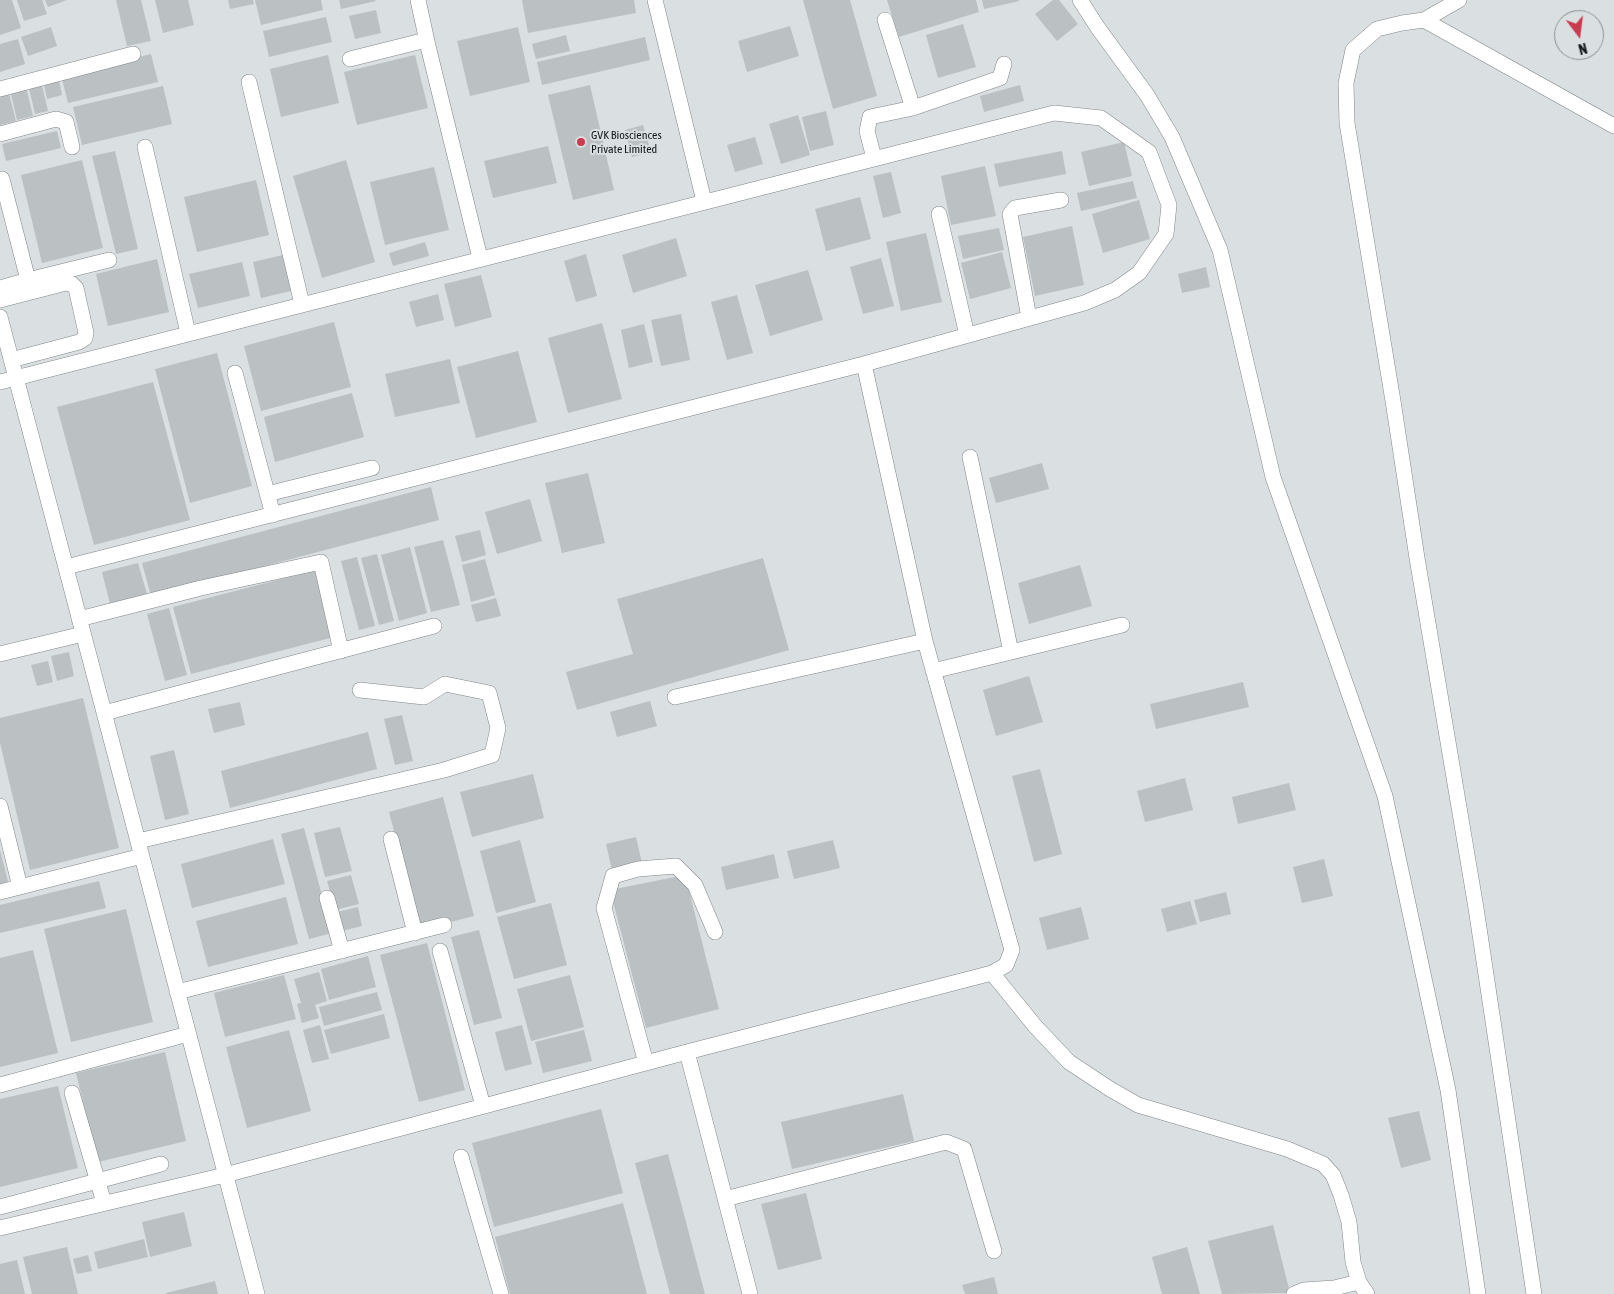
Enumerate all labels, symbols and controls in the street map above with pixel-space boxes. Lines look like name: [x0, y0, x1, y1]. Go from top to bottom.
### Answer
north arrow: [1554, 10, 1604, 60]
text: N: [1577, 40, 1589, 57]
place label: GVK Biosciences Private Limited: [591, 128, 662, 156]
marker: GVK Biosciences Private Limited: [575, 136, 587, 148]

